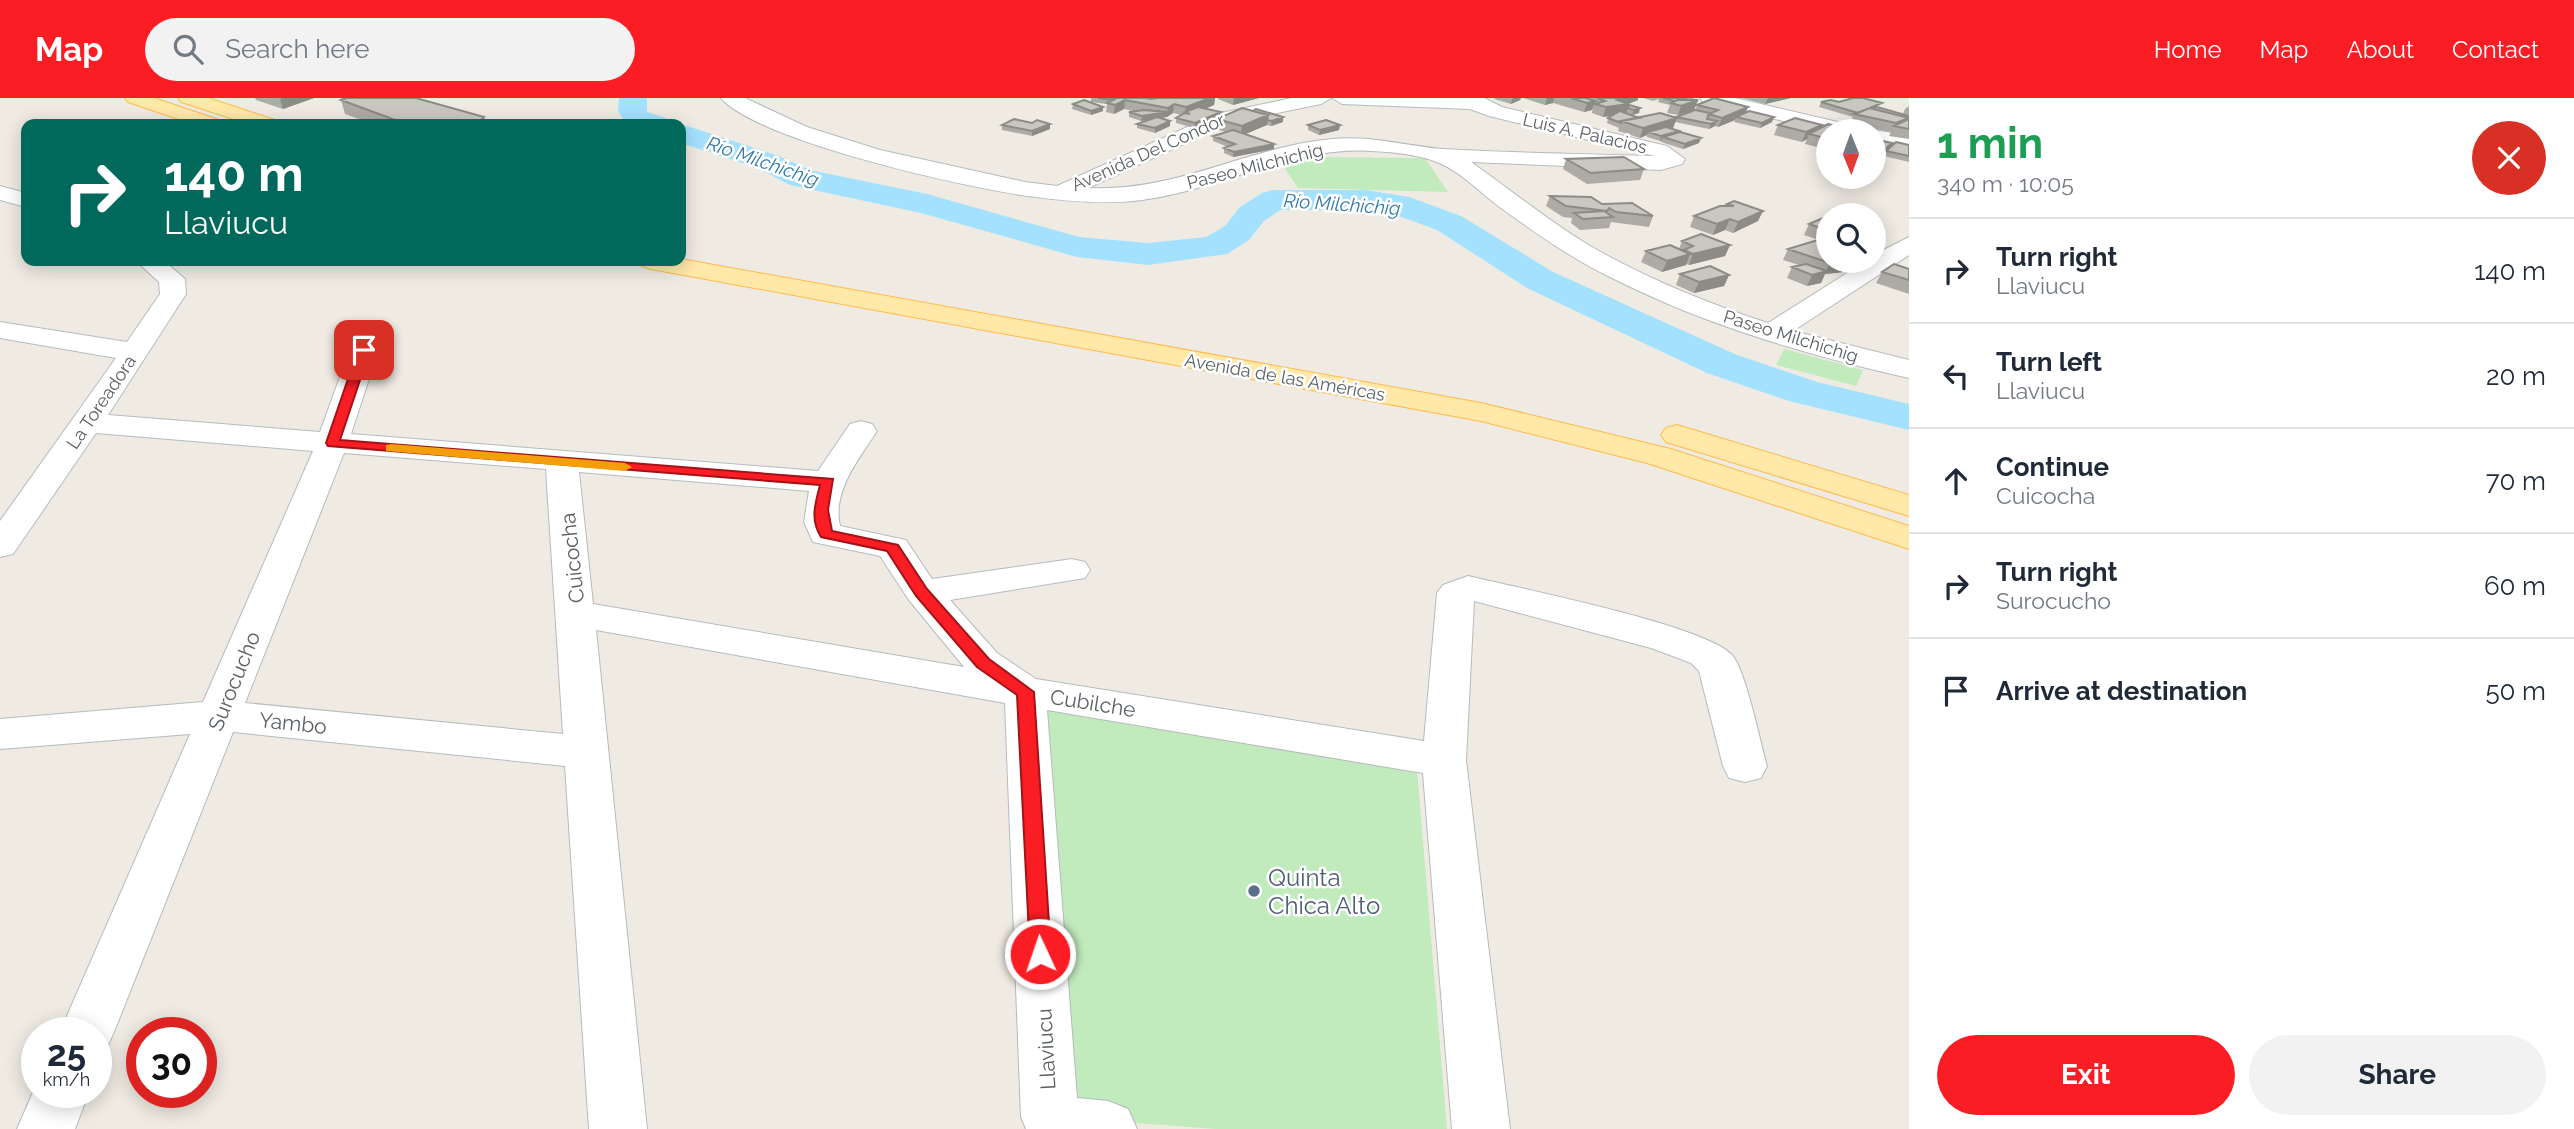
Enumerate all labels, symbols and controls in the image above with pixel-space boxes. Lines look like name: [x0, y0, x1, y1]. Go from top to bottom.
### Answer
search box: [145, 18, 635, 81]
text: Map: [35, 30, 103, 69]
icon: search: [169, 30, 207, 68]
text: Search here: [225, 34, 370, 64]
text: Home: [2154, 35, 2222, 64]
text: Map: [2260, 35, 2308, 64]
text: About: [2346, 35, 2414, 64]
text: Contact: [2452, 35, 2539, 64]
street label: Avenida Del Condor: [1068, 108, 1229, 195]
street label: Luis A. Palacios: [1521, 109, 1649, 158]
north arrow: [1816, 119, 1886, 189]
map controls: [1816, 119, 1886, 273]
text: 1 min: [1937, 119, 2043, 168]
button: close: [2472, 121, 2546, 195]
water label: Río Milchichig: [704, 132, 822, 190]
street label: Paseo Milchichig: [1185, 139, 1325, 193]
text: 140 m: [164, 145, 304, 202]
icon: right: [49, 147, 140, 238]
text: 340 m · 10:05: [1937, 170, 2074, 197]
water label: Río Milchichig: [1283, 189, 1401, 219]
button: search: [1816, 203, 1886, 273]
text: Llaviucu: [164, 204, 288, 241]
text: Turn right: [1996, 242, 2117, 272]
icon: right: [1937, 252, 1975, 290]
text: 140 m: [2474, 256, 2546, 286]
text: Llaviucu: [1996, 272, 2085, 299]
street label: Paseo Milchichig: [1721, 306, 1861, 366]
pin: [334, 320, 394, 380]
icon: arrive: [345, 331, 383, 369]
text: Turn left: [1996, 347, 2102, 377]
street label: Avenida de las Américas: [1183, 349, 1387, 405]
street label: La Toreadora: [62, 351, 140, 453]
icon: left: [1937, 357, 1975, 395]
text: 20 m: [2486, 361, 2546, 391]
text: Llaviucu: [1996, 377, 2085, 404]
text: Continue: [1996, 452, 2109, 482]
icon: ahead: [1937, 462, 1975, 500]
text: 70 m: [2486, 466, 2546, 496]
text: Cuicocha: [1996, 482, 2095, 509]
street label: Cuicocha: [555, 512, 589, 604]
text: Turn right: [1996, 557, 2117, 587]
icon: right: [1937, 567, 1975, 605]
text: 60 m: [2484, 571, 2546, 601]
text: Surocucho: [1996, 587, 2111, 614]
street label: Surocucho: [203, 628, 265, 734]
icon: arrive: [1937, 672, 1975, 710]
text: Arrive at destination: [1996, 676, 2247, 706]
text: 50 m: [2485, 676, 2546, 706]
street label: Cubilche: [1048, 684, 1138, 722]
street label: Yambo: [258, 707, 328, 739]
place label: Quinta Chica Alto: [1268, 863, 1380, 920]
marker: Quinta Chica Alto: [1246, 883, 1262, 899]
position arrow: [1003, 917, 1077, 991]
street label: Llaviucu: [1031, 1008, 1061, 1090]
speed limit sign: 30: [126, 1017, 217, 1108]
text: 25: [47, 1033, 86, 1074]
button: Exit: [1937, 1035, 2235, 1115]
button: Share: [2249, 1035, 2546, 1115]
text: km/h: [43, 1069, 90, 1090]

